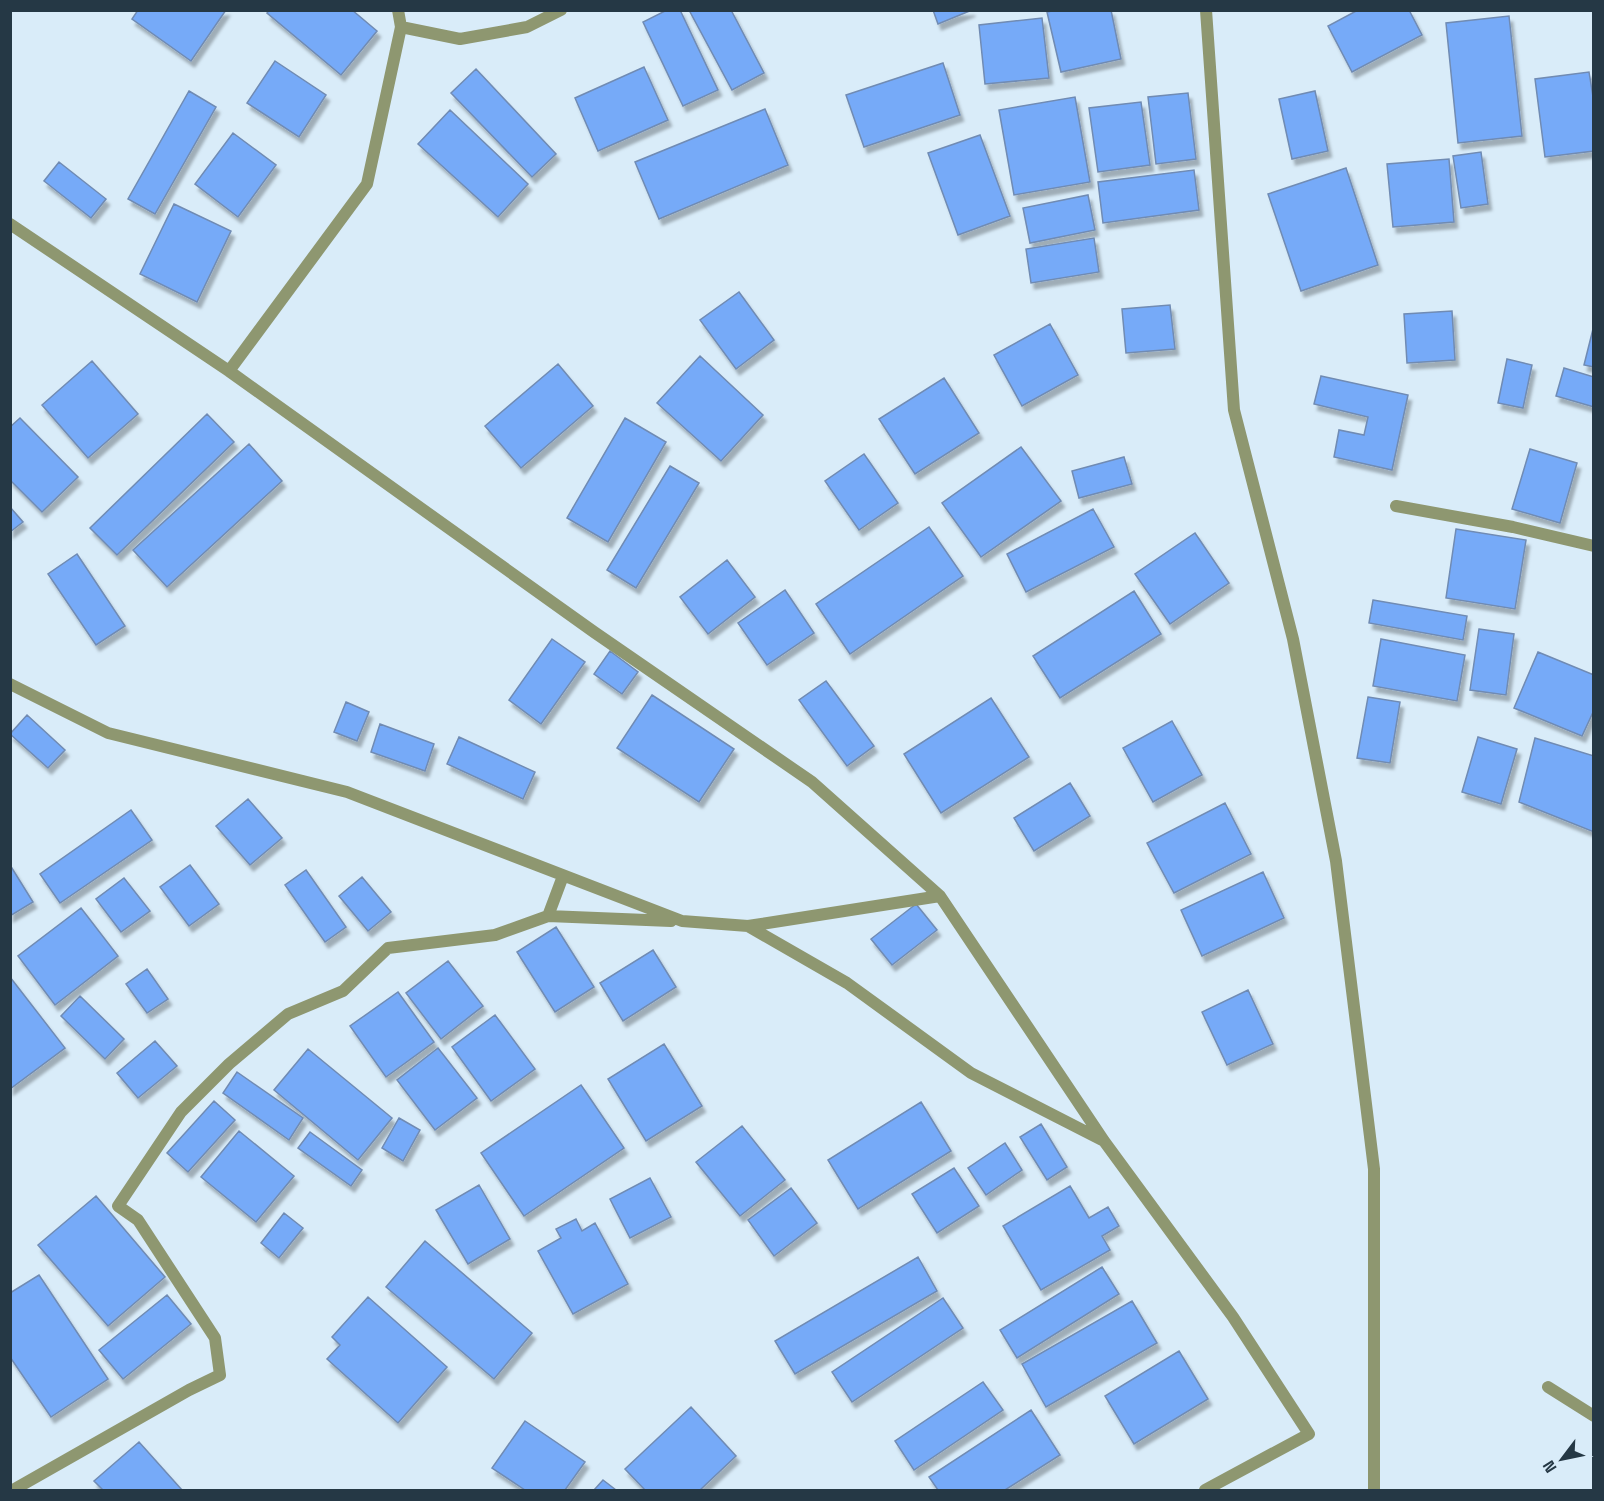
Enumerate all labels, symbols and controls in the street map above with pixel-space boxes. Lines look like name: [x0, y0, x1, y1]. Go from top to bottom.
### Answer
north arrow: [1532, 1429, 1592, 1489]
text: N: [1538, 1457, 1561, 1477]

